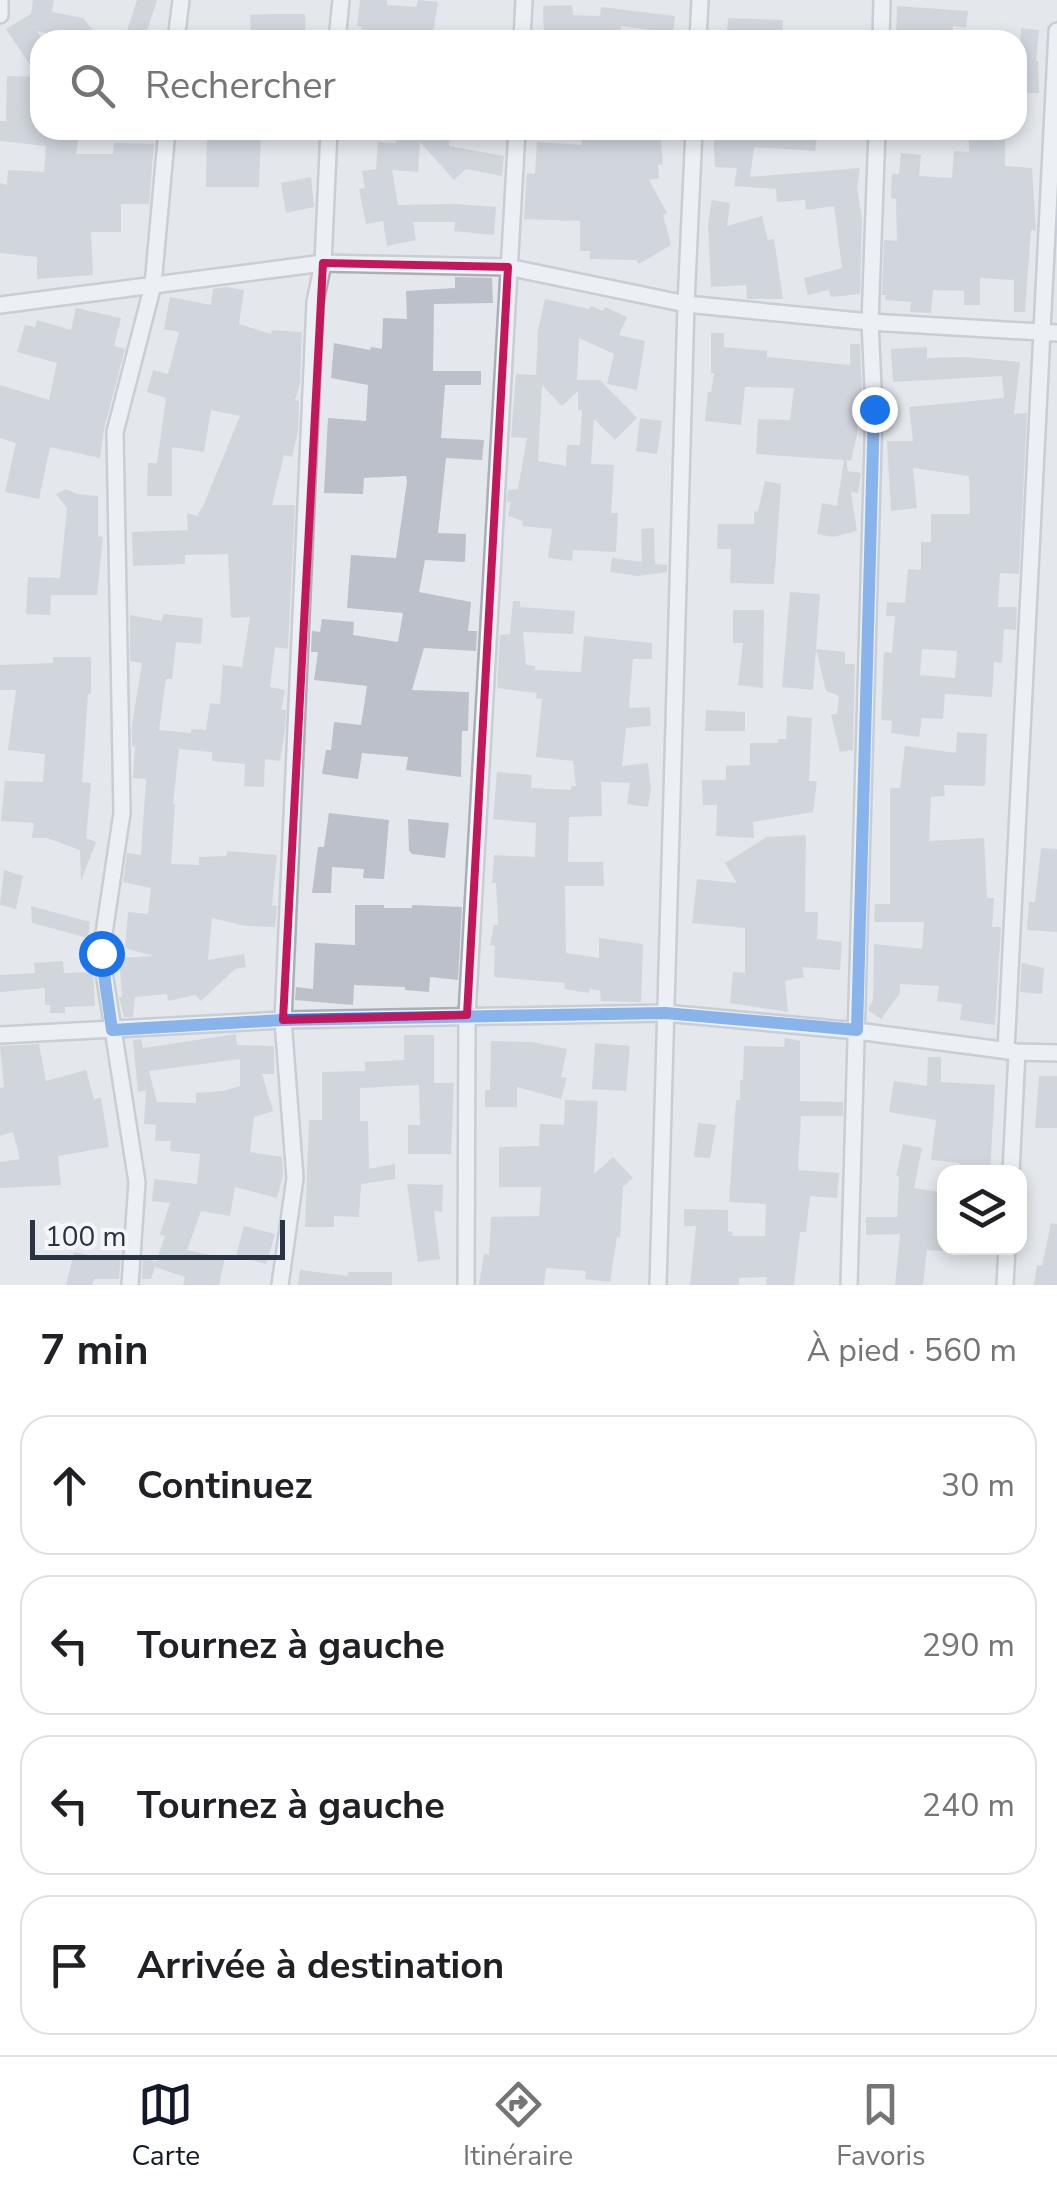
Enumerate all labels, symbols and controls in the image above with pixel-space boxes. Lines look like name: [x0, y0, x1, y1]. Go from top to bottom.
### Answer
search box: [30, 30, 1027, 140]
icon: search: [65, 58, 120, 113]
text: Rechercher: [145, 60, 336, 111]
route end: [852, 387, 898, 433]
route start: [79, 931, 125, 977]
map controls: [937, 1165, 1027, 1255]
button: layers: [937, 1165, 1027, 1255]
scale bar: [30, 1215, 285, 1260]
text: 100 m: [45, 1218, 127, 1256]
text: 7 min: [40, 1322, 149, 1379]
text: À pied · 560 m: [807, 1329, 1017, 1372]
icon: ahead: [42, 1458, 97, 1513]
text: Continuez: [137, 1460, 312, 1511]
text: 30 m: [941, 1464, 1015, 1507]
icon: left: [42, 1618, 97, 1673]
text: Tournez à gauche: [137, 1620, 445, 1671]
text: 290 m: [922, 1624, 1015, 1667]
icon: left: [42, 1778, 97, 1833]
text: Tournez à gauche: [137, 1780, 445, 1831]
text: 240 m: [922, 1784, 1015, 1827]
icon: arrive: [42, 1938, 97, 1993]
text: Arrivée à destination: [137, 1940, 504, 1991]
tab: Carte: [131, 2077, 200, 2175]
tab: Itinéraire: [463, 2077, 573, 2175]
tab: Favoris: [836, 2077, 926, 2175]

